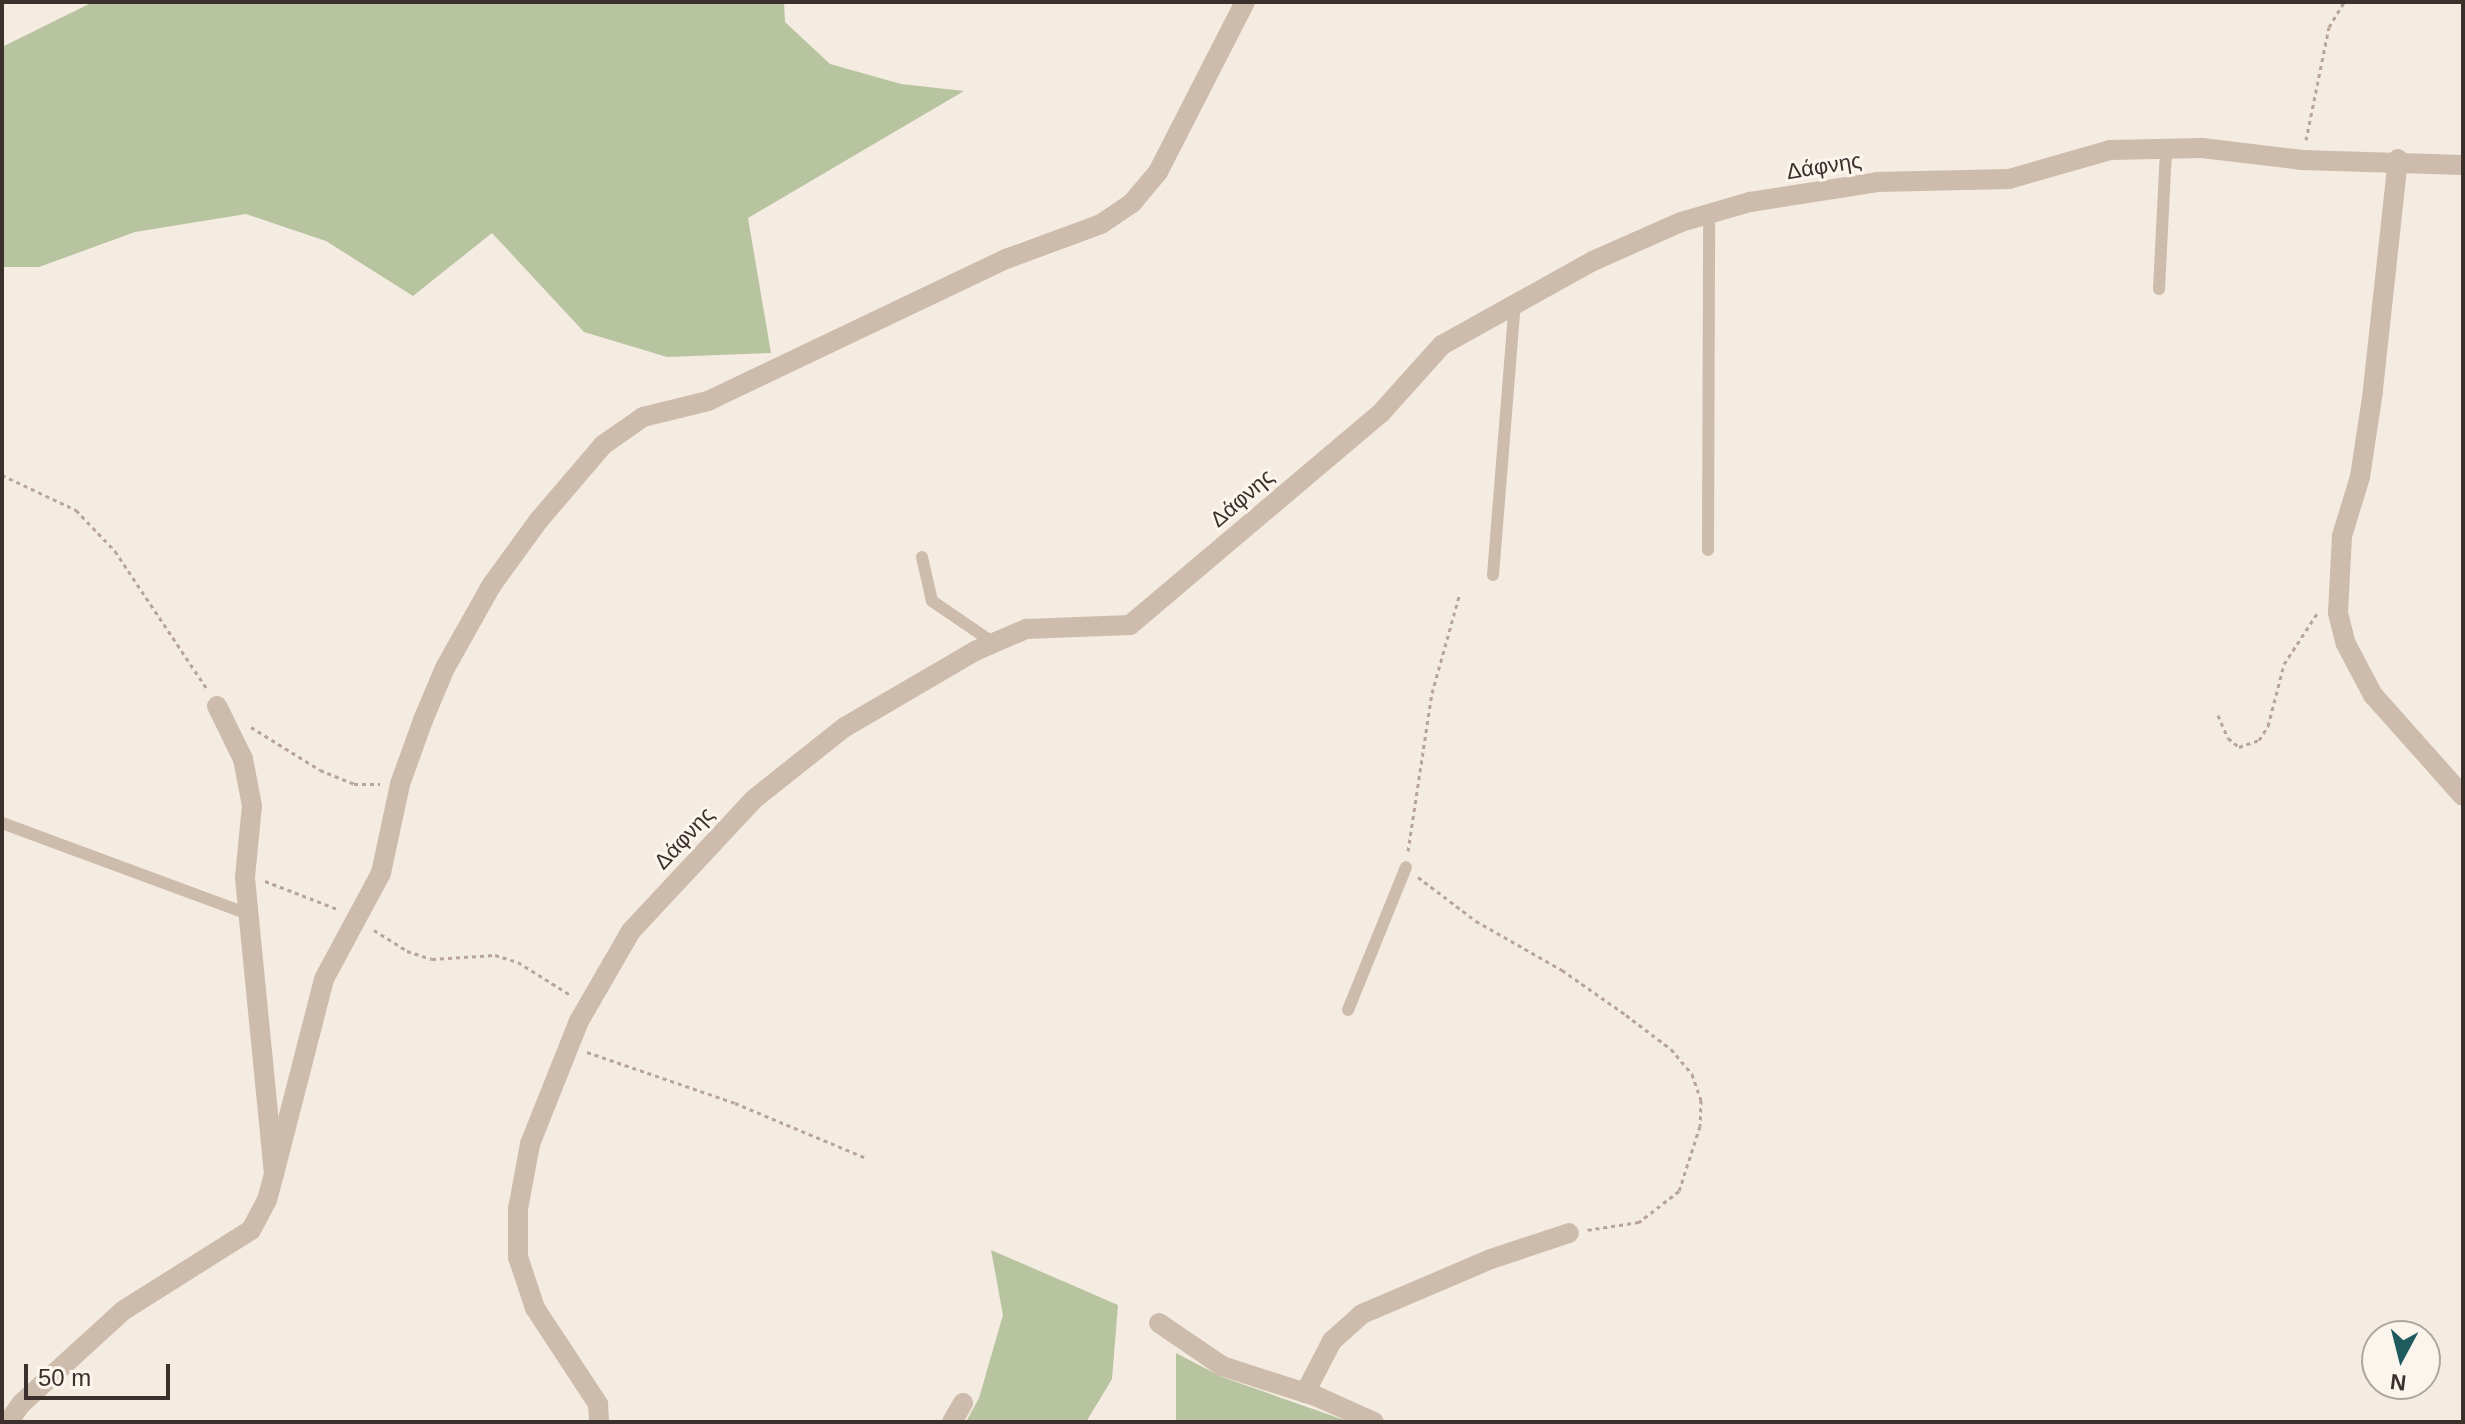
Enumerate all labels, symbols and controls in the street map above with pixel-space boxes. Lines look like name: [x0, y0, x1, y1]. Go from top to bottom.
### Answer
street label: Δάφνης: [1785, 147, 1863, 185]
street label: Δάφνης: [1205, 463, 1279, 533]
street label: Δάφνης: [649, 801, 719, 875]
north arrow: [2361, 1320, 2441, 1400]
scale bar: [28, 1348, 174, 1398]
text: 50 m: [38, 1364, 91, 1391]
text: N: [2389, 1369, 2408, 1396]

